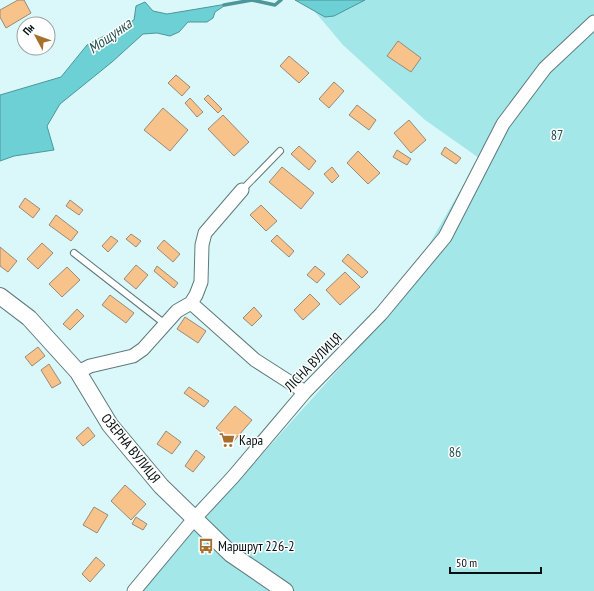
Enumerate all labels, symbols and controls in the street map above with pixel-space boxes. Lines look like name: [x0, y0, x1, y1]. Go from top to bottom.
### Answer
water label: Мощунка: [84, 13, 136, 57]
north arrow: [16, 16, 56, 56]
text: Пн: [20, 21, 37, 38]
park label: 87: [551, 126, 563, 144]
street label: ЛІСНА ВУЛИЦЯ: [280, 329, 345, 396]
street label: ОЗЕРНА ВУЛИЦЯ: [97, 410, 165, 486]
supermarket icon: Кара: [218, 431, 236, 449]
place label: Кара: [239, 431, 263, 449]
park label: 86: [449, 443, 461, 461]
bus stop icon: Маршрут 226-2: [197, 537, 215, 555]
place label: Маршрут 226-2: [218, 537, 295, 555]
scale bar: [450, 549, 541, 575]
text: 50 m: [456, 555, 477, 570]

